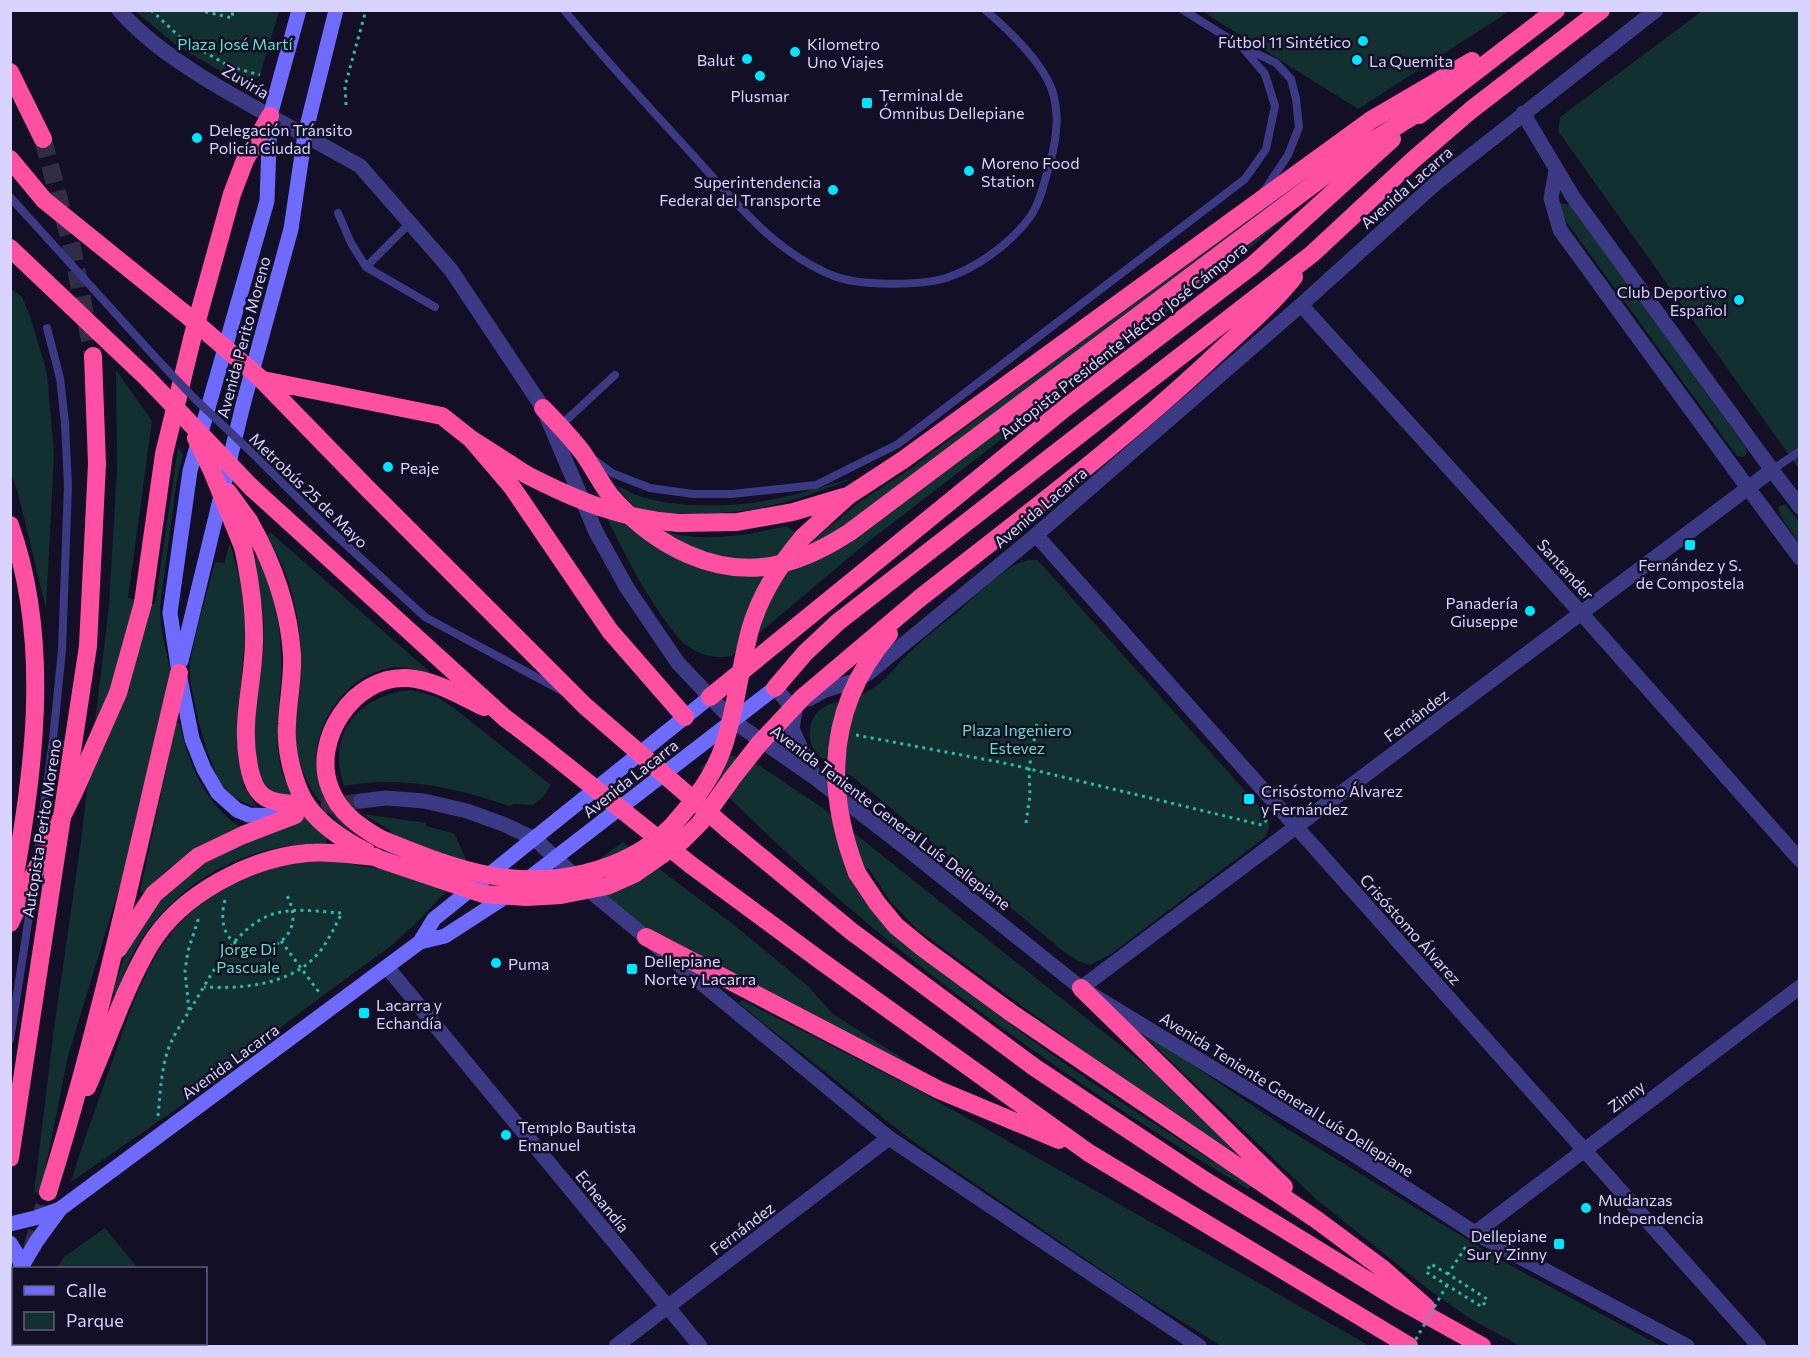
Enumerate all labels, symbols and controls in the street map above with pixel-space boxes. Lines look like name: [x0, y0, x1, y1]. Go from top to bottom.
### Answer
place label: Fútbol 11 Sintético: [1218, 32, 1351, 51]
park label: Plaza José Martí: [177, 34, 294, 53]
place label: Kilometro Uno Viajes: [807, 34, 884, 71]
marker: Fútbol 11 Sintético: [1356, 34, 1370, 48]
marker: Kilometro Uno Viajes: [788, 45, 802, 59]
place label: Balut: [697, 50, 735, 69]
place label: La Quemita: [1369, 51, 1453, 70]
marker: Balut: [740, 52, 754, 66]
marker: La Quemita: [1350, 53, 1364, 67]
street label: Zuviría: [219, 60, 273, 102]
marker: Plusmar: [753, 69, 767, 83]
place label: Terminal de Ómnibus Dellepiane: [879, 85, 1024, 122]
place label: Plusmar: [730, 86, 790, 105]
marker: Terminal de Ómnibus Dellepiane: [860, 96, 874, 110]
place label: Delegación Tránsito Policía Ciudad: [209, 120, 352, 157]
marker: Delegación Tránsito Policía Ciudad: [190, 131, 204, 145]
street label: Avenida Lacarra: [1356, 142, 1456, 232]
place label: Moreno Food Station: [981, 153, 1079, 190]
marker: Moreno Food Station: [962, 164, 976, 178]
place label: Superintendencia Federal del Transporte: [659, 172, 821, 209]
marker: Superintendencia Federal del Transporte: [826, 183, 840, 197]
street label: Autopista Presidente Héctor José Cámpora: [995, 237, 1251, 443]
street label: Avenida Perito Moreno: [212, 254, 274, 420]
place label: Club Deportivo Español: [1617, 282, 1727, 319]
marker: Club Deportivo Español: [1732, 293, 1746, 307]
street label: Metrobús 25 de Mayo: [246, 429, 372, 551]
place label: Peaje: [400, 458, 439, 477]
marker: Peaje: [381, 460, 395, 474]
street label: Avenida Lacarra: [990, 463, 1090, 551]
street label: Santander: [1534, 535, 1599, 604]
marker: Fernández y S. de Compostela: [1683, 538, 1697, 552]
place label: Fernández y S. de Compostela: [1636, 555, 1744, 592]
place label: Panadería Giuseppe: [1446, 593, 1518, 630]
marker: Panadería Giuseppe: [1523, 604, 1537, 618]
street label: Fernández: [1380, 685, 1452, 745]
park label: Plaza Ingeniero Estevez: [962, 720, 1072, 757]
street label: Avenida Teniente General Luís Dellepiane: [767, 721, 1015, 913]
street label: Avenida Lacarra: [579, 735, 681, 821]
street label: Autopista Perito Moreno: [17, 737, 65, 919]
place label: Crisóstomo Álvarez y Fernández: [1261, 781, 1403, 818]
marker: Crisóstomo Álvarez y Fernández: [1242, 792, 1256, 806]
street label: Crisóstomo Álvarez: [1356, 870, 1466, 988]
park label: Jorge Di Pascuale: [216, 939, 280, 976]
place label: Dellepiane Norte y Lacarra: [644, 951, 756, 988]
place label: Puma: [508, 954, 549, 973]
marker: Puma: [489, 956, 503, 970]
marker: Dellepiane Norte y Lacarra: [625, 962, 639, 976]
place label: Lacarra y Echandía: [376, 995, 442, 1032]
marker: Lacarra y Echandía: [357, 1006, 371, 1020]
street label: Avenida Teniente General Luís Dellepiane: [1157, 1008, 1417, 1180]
street label: Avenida Lacarra: [178, 1019, 282, 1103]
street label: Zinny: [1604, 1076, 1648, 1116]
place label: Templo Bautista Emanuel: [518, 1117, 636, 1154]
marker: Templo Bautista Emanuel: [499, 1128, 513, 1142]
street label: Echeandía: [572, 1166, 634, 1236]
place label: Mudanzas Independencia: [1598, 1190, 1704, 1227]
street label: Fernández: [706, 1198, 778, 1258]
marker: Mudanzas Independencia: [1579, 1201, 1593, 1215]
place label: Dellepiane Sur y Zinny: [1467, 1226, 1547, 1263]
marker: Dellepiane Sur y Zinny: [1552, 1237, 1566, 1251]
legend: [12, 1267, 207, 1345]
text: Calle: [66, 1279, 106, 1301]
text: Parque: [66, 1309, 124, 1331]

